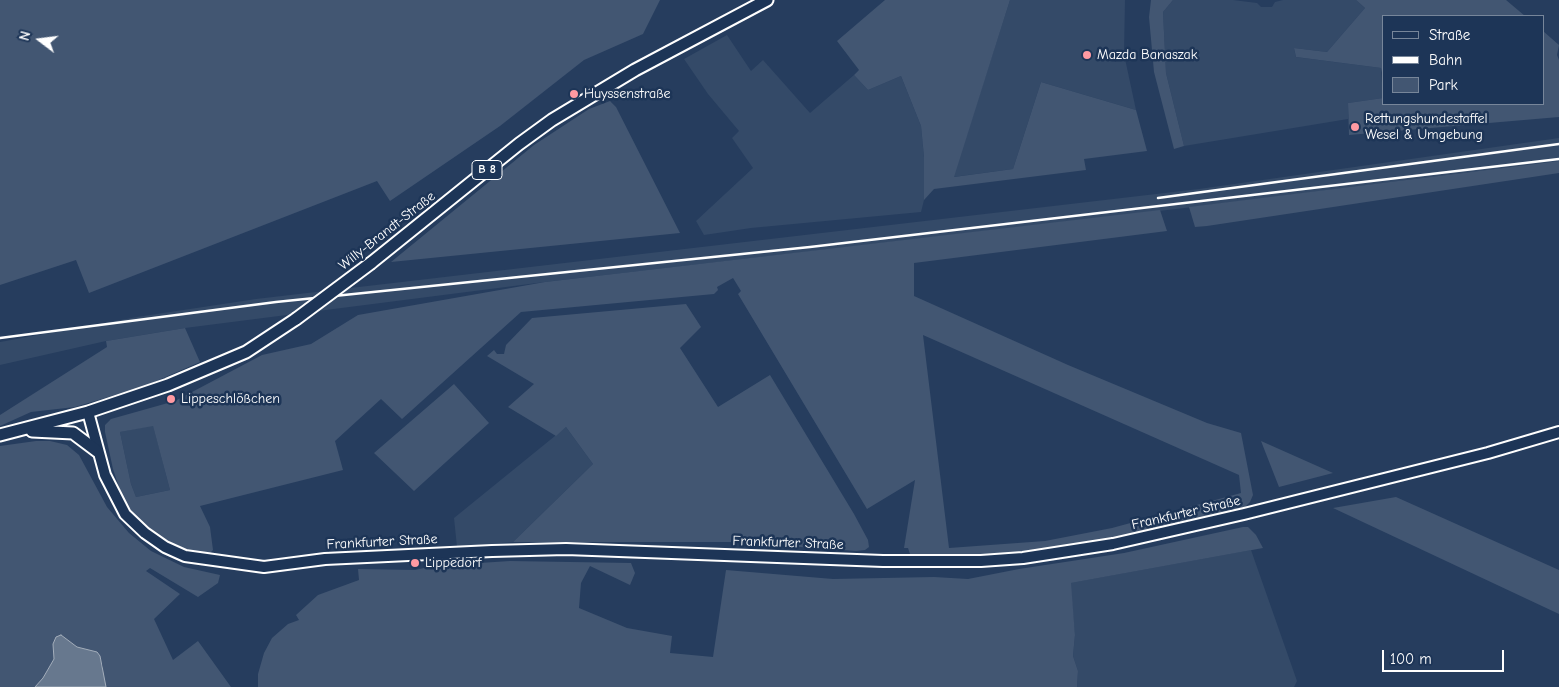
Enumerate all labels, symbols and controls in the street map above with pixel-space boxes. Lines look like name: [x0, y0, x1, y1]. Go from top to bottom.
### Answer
north arrow: [15, 15, 65, 65]
legend: [1382, 15, 1544, 105]
text: Straße: [1429, 26, 1470, 44]
text: N: [16, 29, 34, 43]
place label: Mazda Banaszak: [1097, 47, 1197, 63]
marker: Mazda Banaszak: [1081, 49, 1093, 61]
text: Bahn: [1429, 51, 1462, 69]
text: Park: [1429, 76, 1458, 94]
place label: Huyssenstraße: [584, 86, 671, 102]
marker: Huyssenstraße: [568, 88, 580, 100]
place label: Rettungshundestaffel Wesel & Umgebung: [1365, 111, 1487, 144]
marker: Rettungshundestaffel Wesel & Umgebung: [1349, 121, 1361, 133]
road number: B 8: [472, 160, 502, 180]
street label: Willy-Brandt-Straße: [335, 188, 439, 274]
place label: Lippeschlößchen: [181, 391, 280, 407]
marker: Lippeschlößchen: [165, 393, 177, 405]
street label: Frankfurter Straße: [1130, 492, 1242, 534]
street label: Frankfurter Straße: [326, 531, 438, 553]
street label: Frankfurter Straße: [732, 533, 844, 553]
place label: Lippedorf: [425, 555, 481, 571]
marker: Lippedorf: [409, 557, 421, 569]
scale bar: [1384, 640, 1506, 672]
text: 100 m: [1390, 650, 1432, 668]

